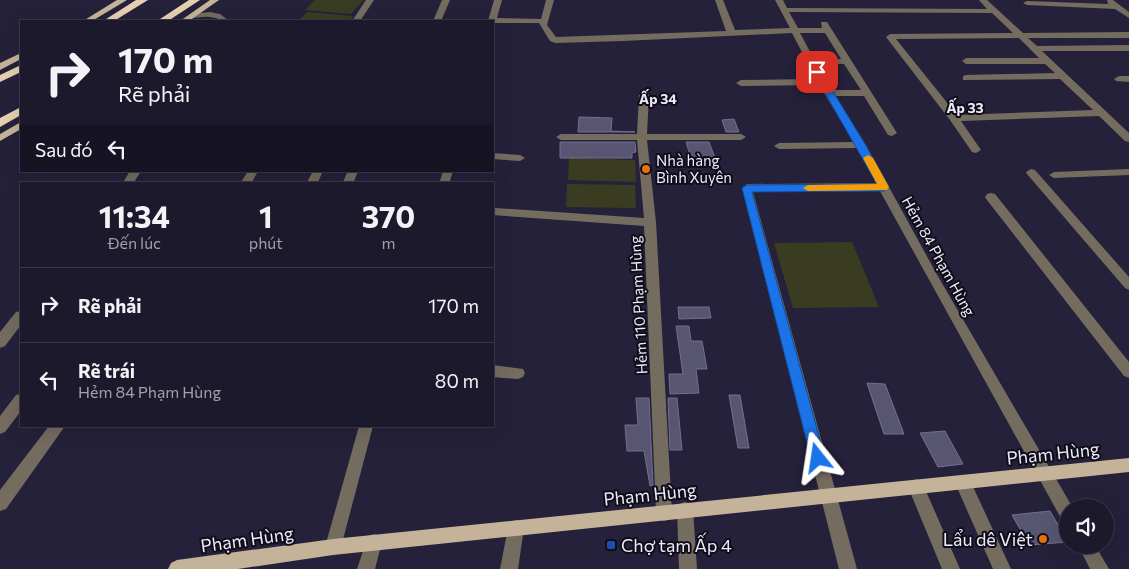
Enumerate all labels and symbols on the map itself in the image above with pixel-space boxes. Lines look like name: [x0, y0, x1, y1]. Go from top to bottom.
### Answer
pin: [796, 51, 838, 93]
district label: Ấp 34: [639, 88, 677, 107]
district label: Ấp 33: [946, 97, 984, 116]
place label: Nhà hàng Bình Xuyên: [656, 151, 732, 186]
marker: Nhà hàng Bình Xuyên: [640, 163, 652, 175]
street label: Hẻm 84 Phạm Hùng: [899, 193, 979, 319]
street label: Hẻm 110 Phạm Hùng: [625, 235, 651, 375]
position arrow: [791, 431, 843, 483]
street label: Phạm Hùng: [1005, 437, 1101, 469]
street label: Phạm Hùng: [602, 478, 698, 510]
street label: Phạm Hùng: [199, 522, 295, 556]
place label: Lẩu dê Việt: [943, 528, 1033, 550]
place label: Chợ tạm Ấp 4: [621, 532, 732, 556]
marker: Lẩu dê Việt: [1037, 533, 1049, 545]
marker: Chợ tạm Ấp 4: [605, 539, 617, 551]

